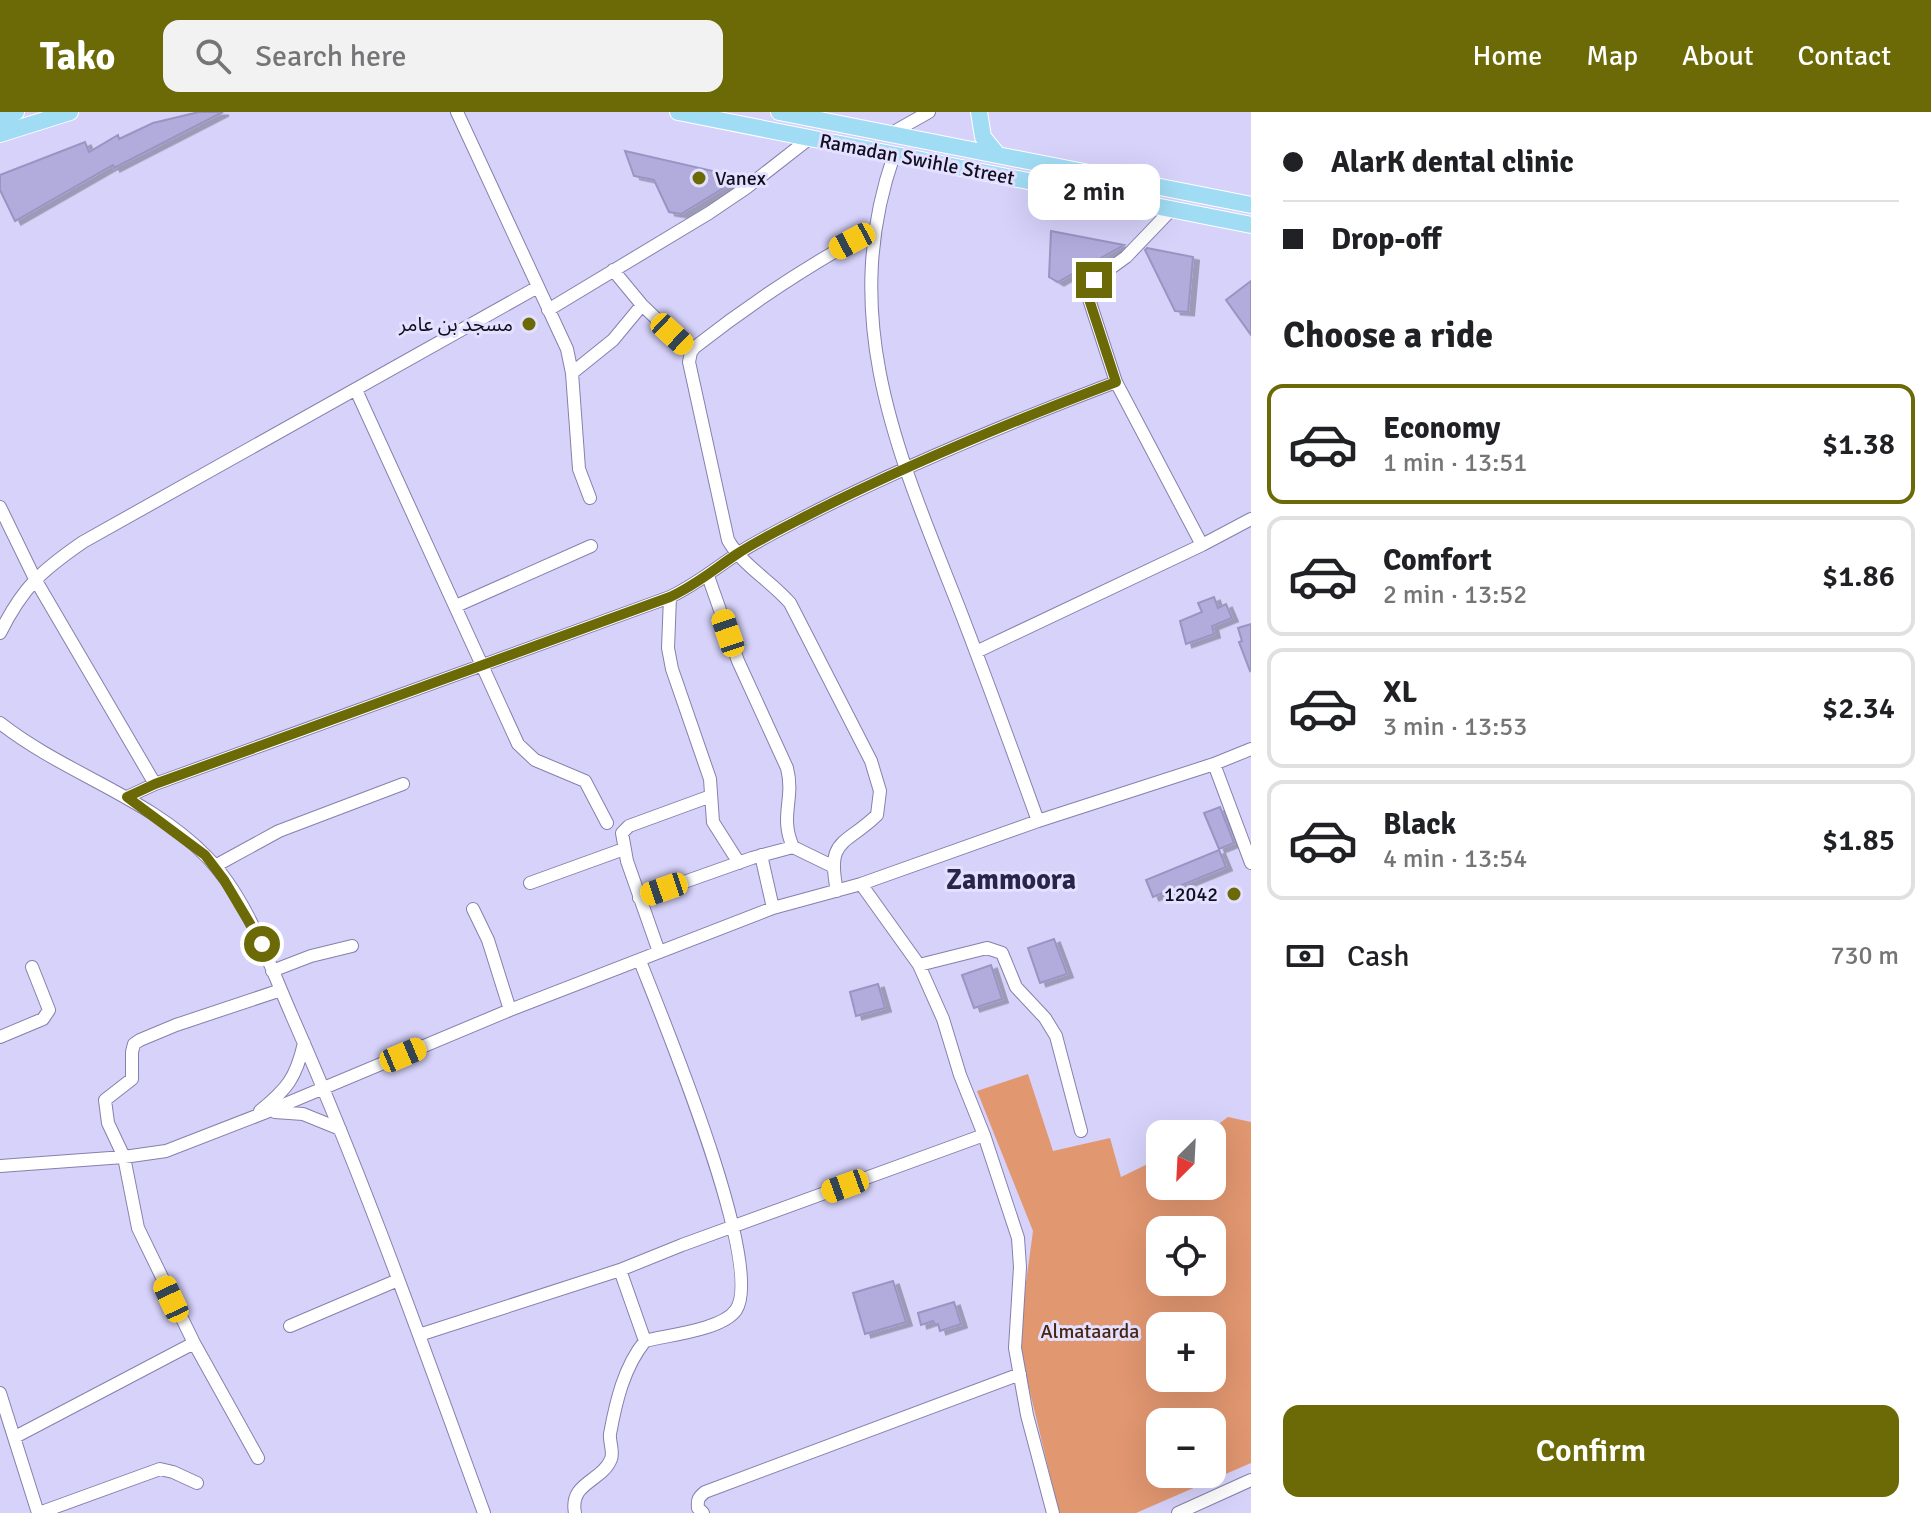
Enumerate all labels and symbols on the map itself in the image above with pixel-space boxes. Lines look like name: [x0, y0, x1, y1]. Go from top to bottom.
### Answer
street label: Ramadan Swihle Street: [817, 128, 1016, 191]
callout: 2 min: [1028, 164, 1160, 220]
place label: Vanex: [715, 166, 766, 191]
marker: Vanex: [690, 169, 708, 187]
car: [825, 219, 879, 263]
route end: [1076, 262, 1112, 298]
car: [646, 309, 698, 359]
place label: مسجد بن عامر: [398, 312, 513, 337]
marker: مسجد بن عامر: [520, 315, 538, 333]
car: [709, 606, 747, 660]
district label: Zammoora: [946, 863, 1076, 897]
car: [637, 870, 691, 908]
place label: 12042: [1164, 882, 1218, 907]
marker: 12042: [1225, 885, 1243, 903]
route start: [244, 926, 280, 962]
car: [376, 1035, 430, 1075]
north arrow: [1146, 1120, 1226, 1200]
car: [818, 1167, 872, 1205]
car: [150, 1272, 192, 1326]
park label: Almataarda: [1041, 1319, 1139, 1344]

